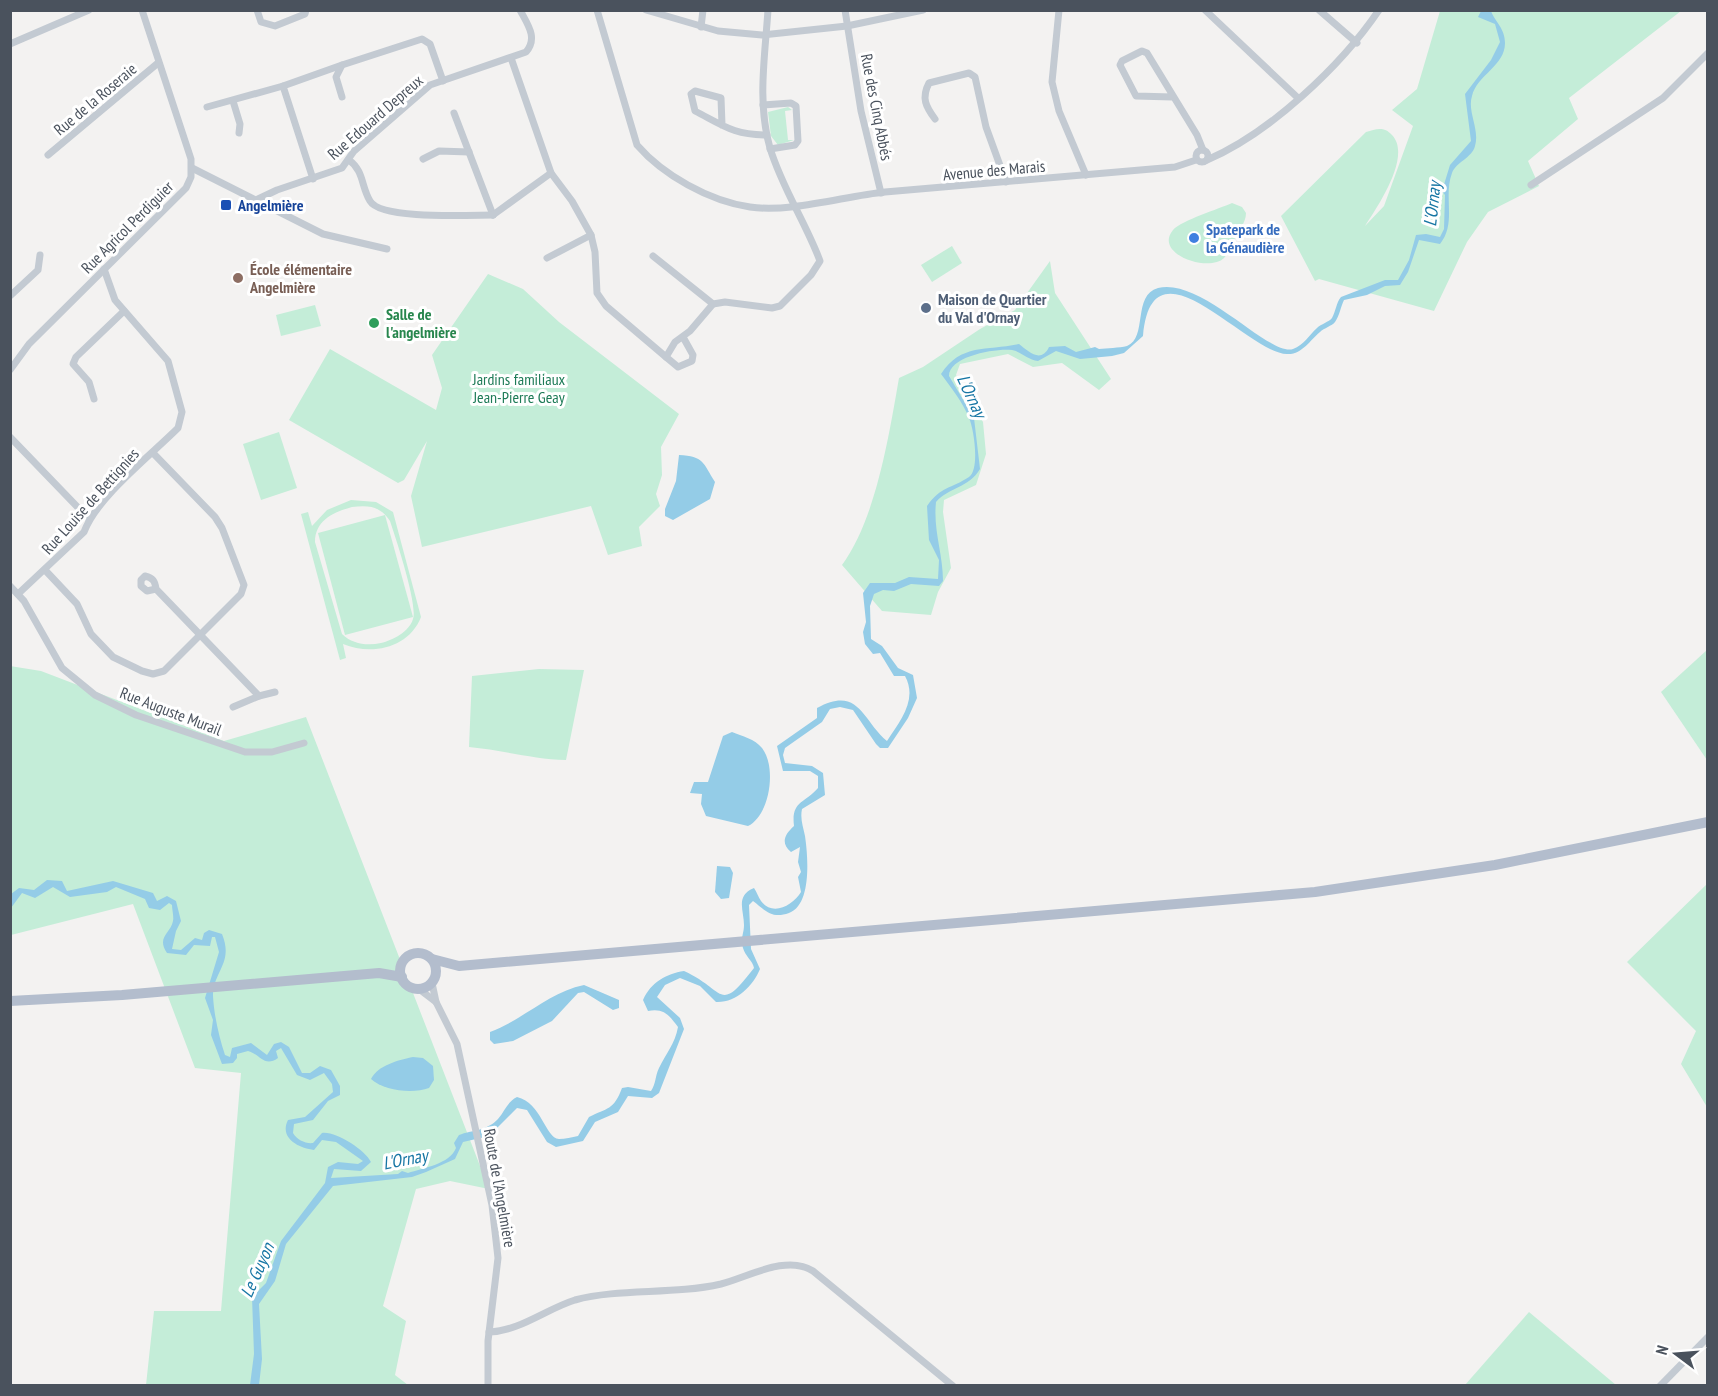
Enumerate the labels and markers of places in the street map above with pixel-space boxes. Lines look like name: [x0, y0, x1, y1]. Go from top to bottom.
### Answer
place label: Angelmière: [237, 195, 304, 215]
marker: Angelmière: [219, 198, 233, 212]
place label: Spatepark de la Génaudière: [1206, 219, 1285, 257]
marker: Spatepark de la Génaudière: [1187, 231, 1201, 245]
place label: École élémentaire Angelmière: [249, 259, 352, 297]
marker: École élémentaire Angelmière: [231, 271, 245, 285]
place label: Maison de Quartier du Val d'Ornay: [938, 289, 1047, 327]
marker: Maison de Quartier du Val d'Ornay: [919, 301, 933, 315]
place label: Salle de l'angelmière: [386, 304, 457, 342]
marker: Salle de l'angelmière: [367, 316, 381, 330]

